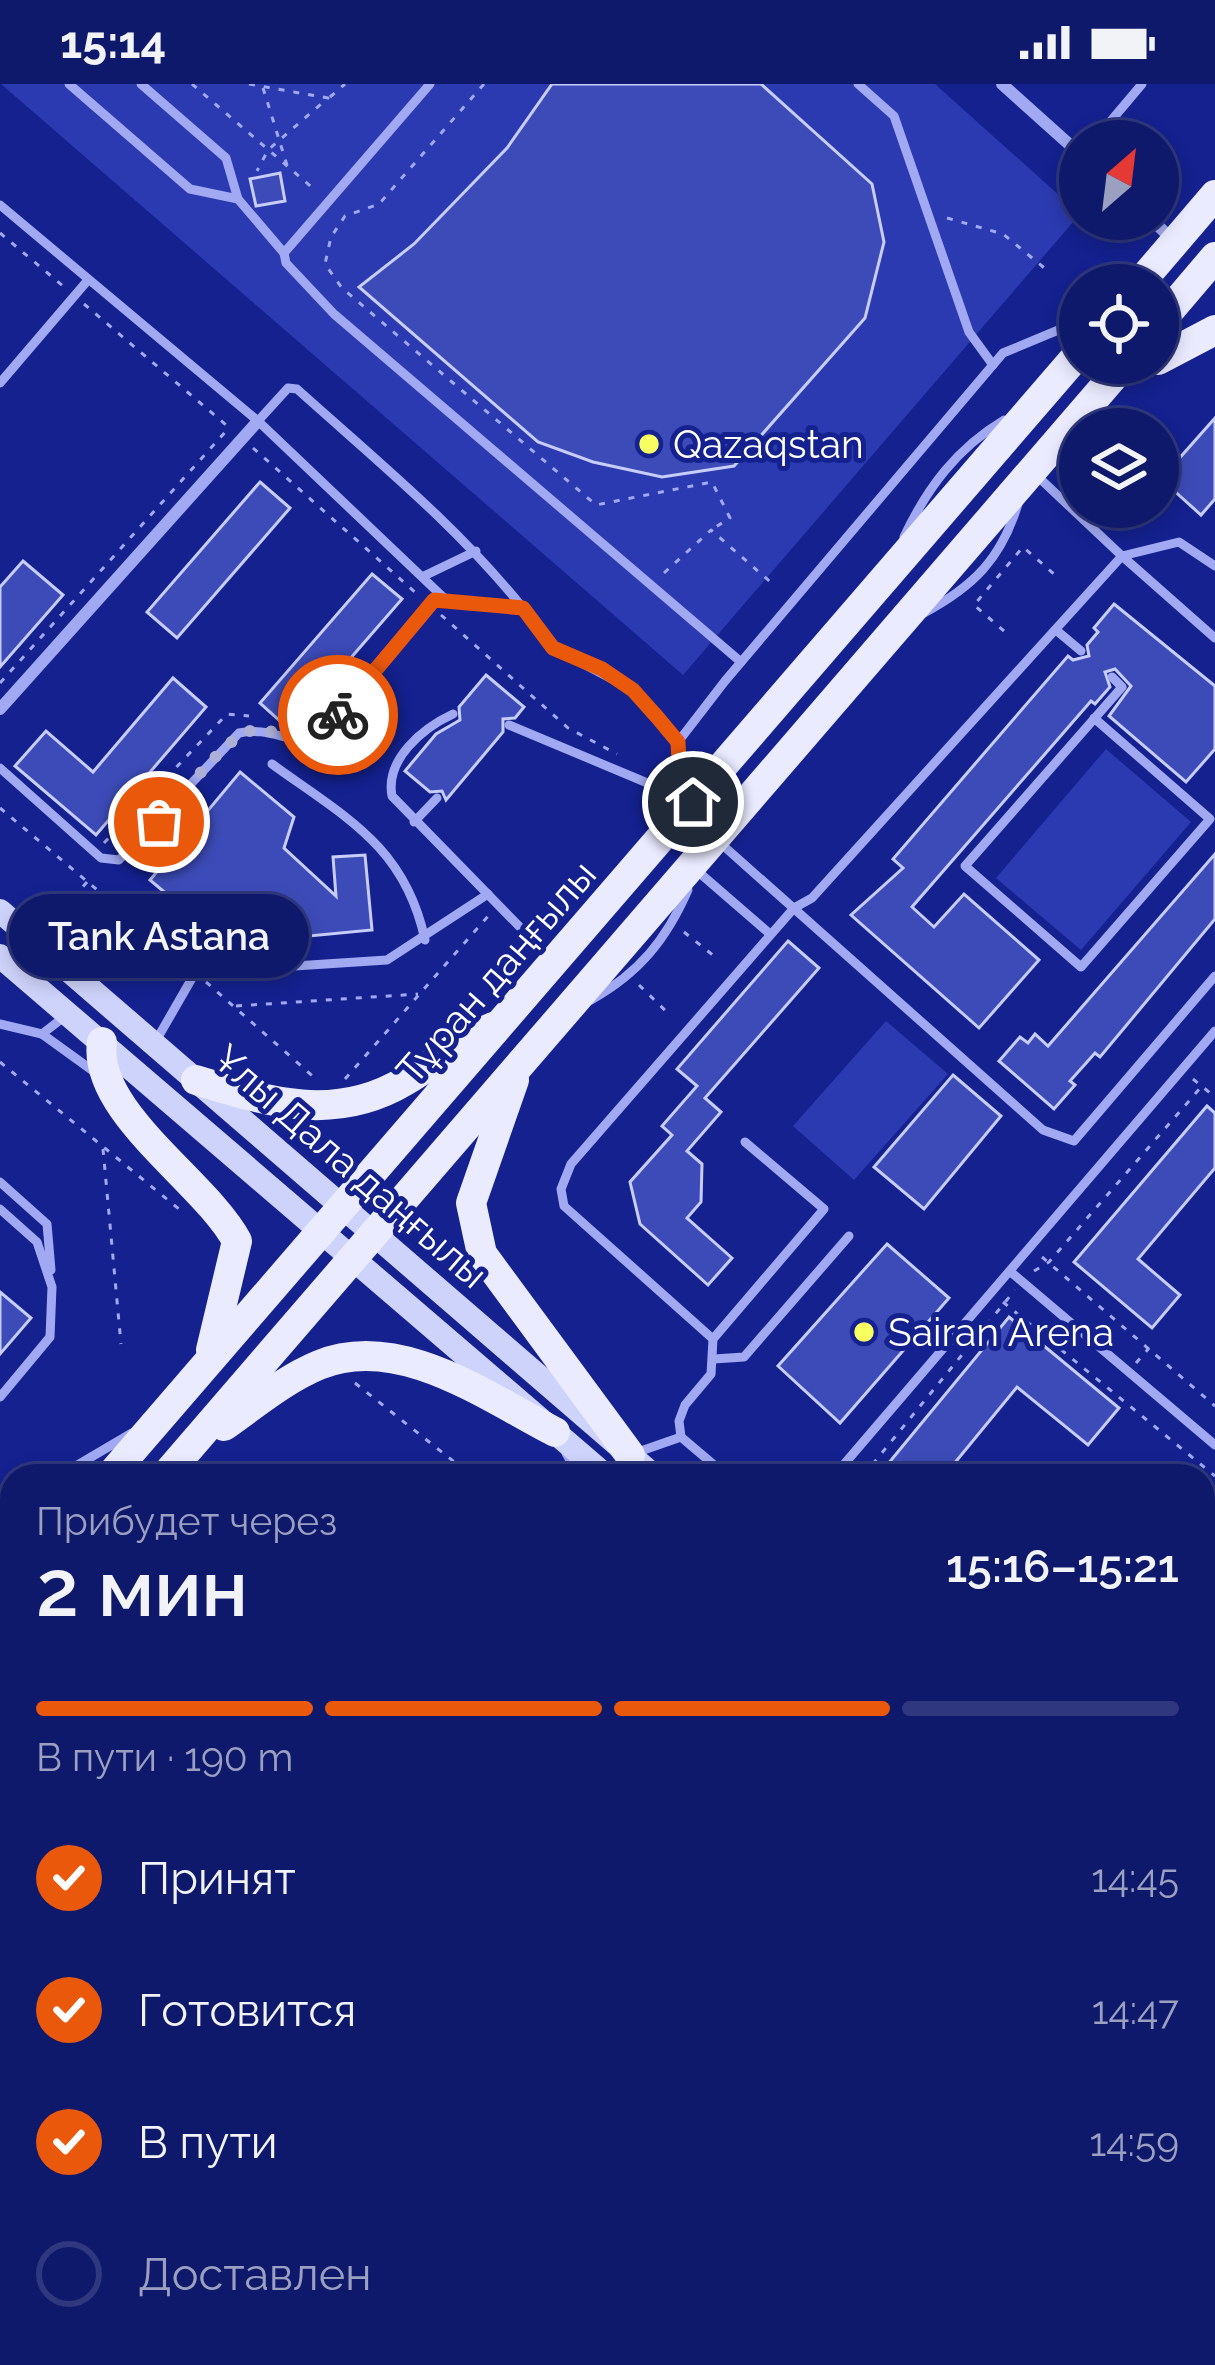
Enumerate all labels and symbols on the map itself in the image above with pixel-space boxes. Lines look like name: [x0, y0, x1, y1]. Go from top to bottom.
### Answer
north arrow: [1059, 120, 1179, 240]
place label: Qazaqstan: [673, 421, 864, 467]
marker: Qazaqstan: [636, 431, 662, 457]
courier: [278, 655, 398, 775]
pin: [642, 751, 744, 853]
pin: [108, 771, 210, 873]
street label: Тұран даңғылы: [387, 851, 605, 1093]
callout: Tank Astana: [9, 894, 309, 978]
street label: Ұлы Дала даңғылы: [205, 1035, 497, 1297]
place label: Sairan Arena: [888, 1309, 1114, 1355]
marker: Sairan Arena: [851, 1319, 877, 1345]

